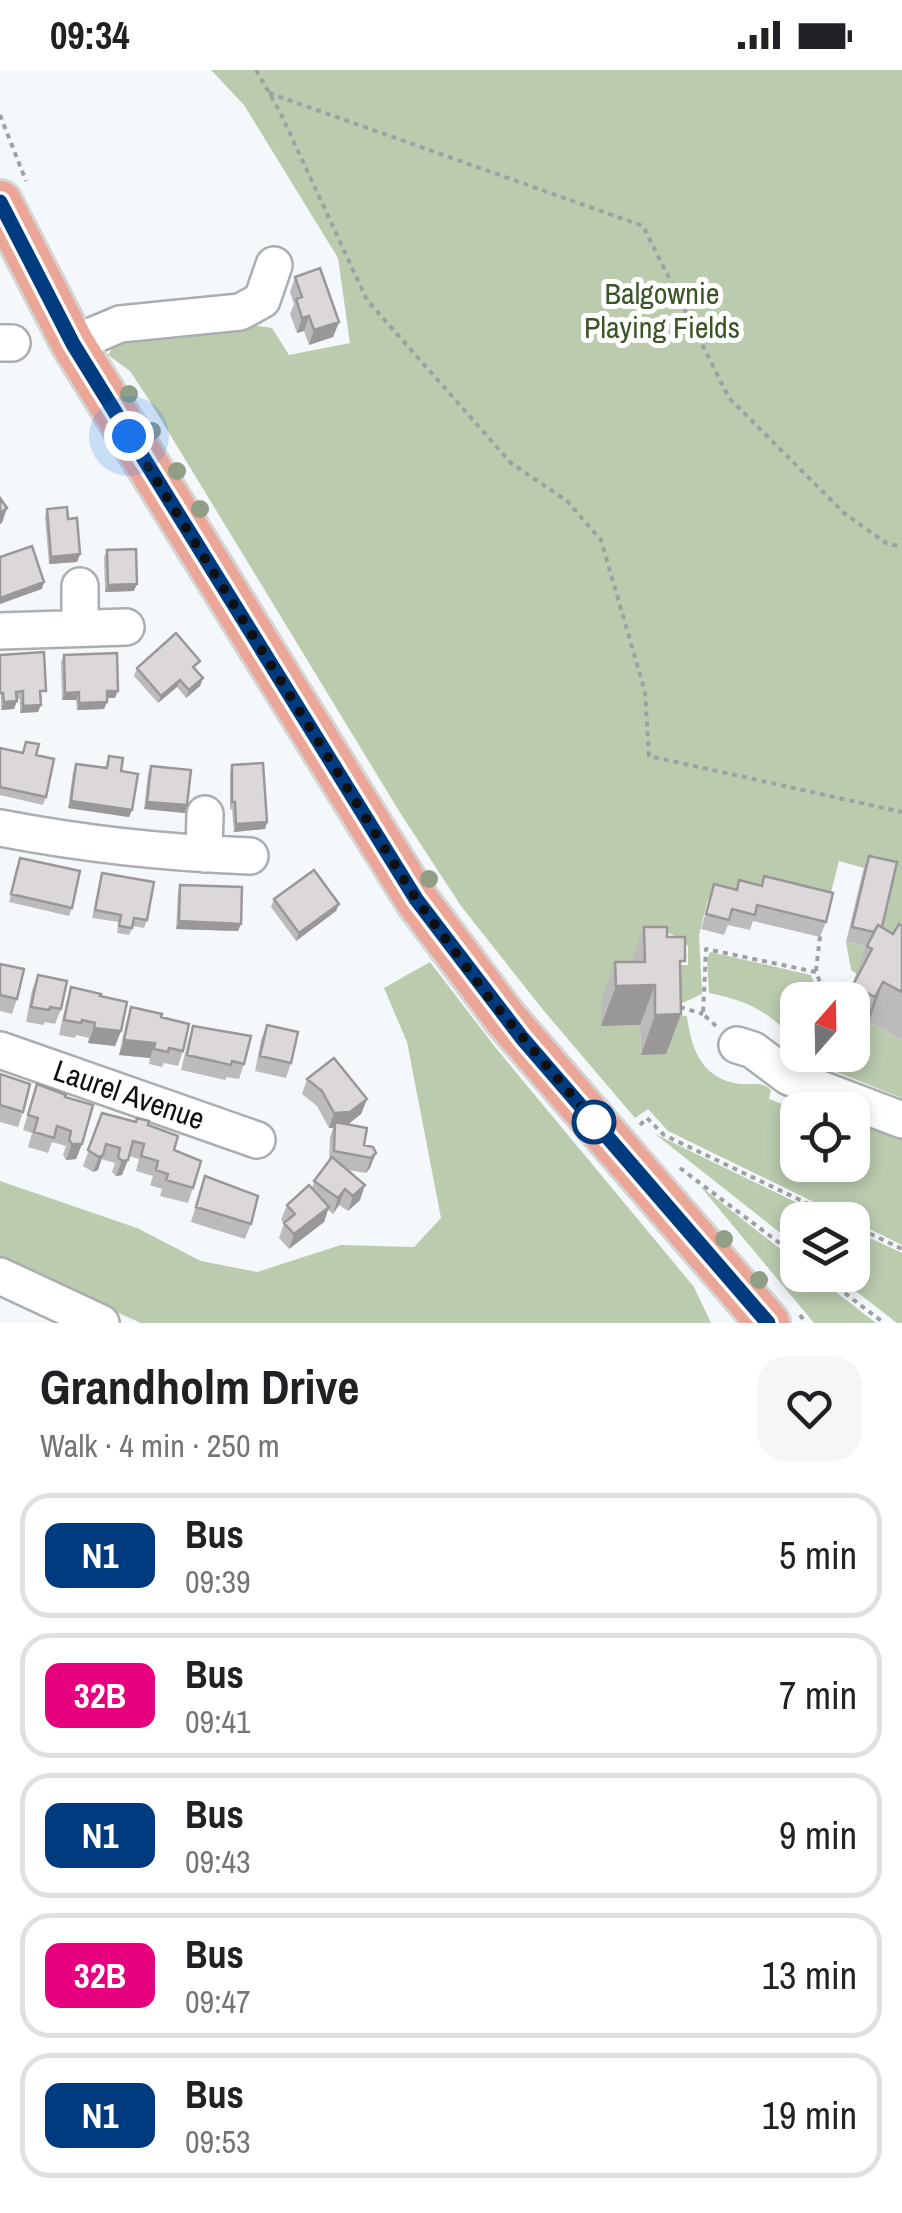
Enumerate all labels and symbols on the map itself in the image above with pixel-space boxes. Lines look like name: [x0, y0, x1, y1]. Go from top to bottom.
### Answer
park label: Balgownie Playing Fields: [584, 273, 740, 347]
your location: [104, 411, 154, 461]
north arrow: [780, 982, 870, 1072]
street label: Laurel Avenue: [49, 1050, 210, 1139]
unlabelled marker: [573, 1101, 615, 1143]

